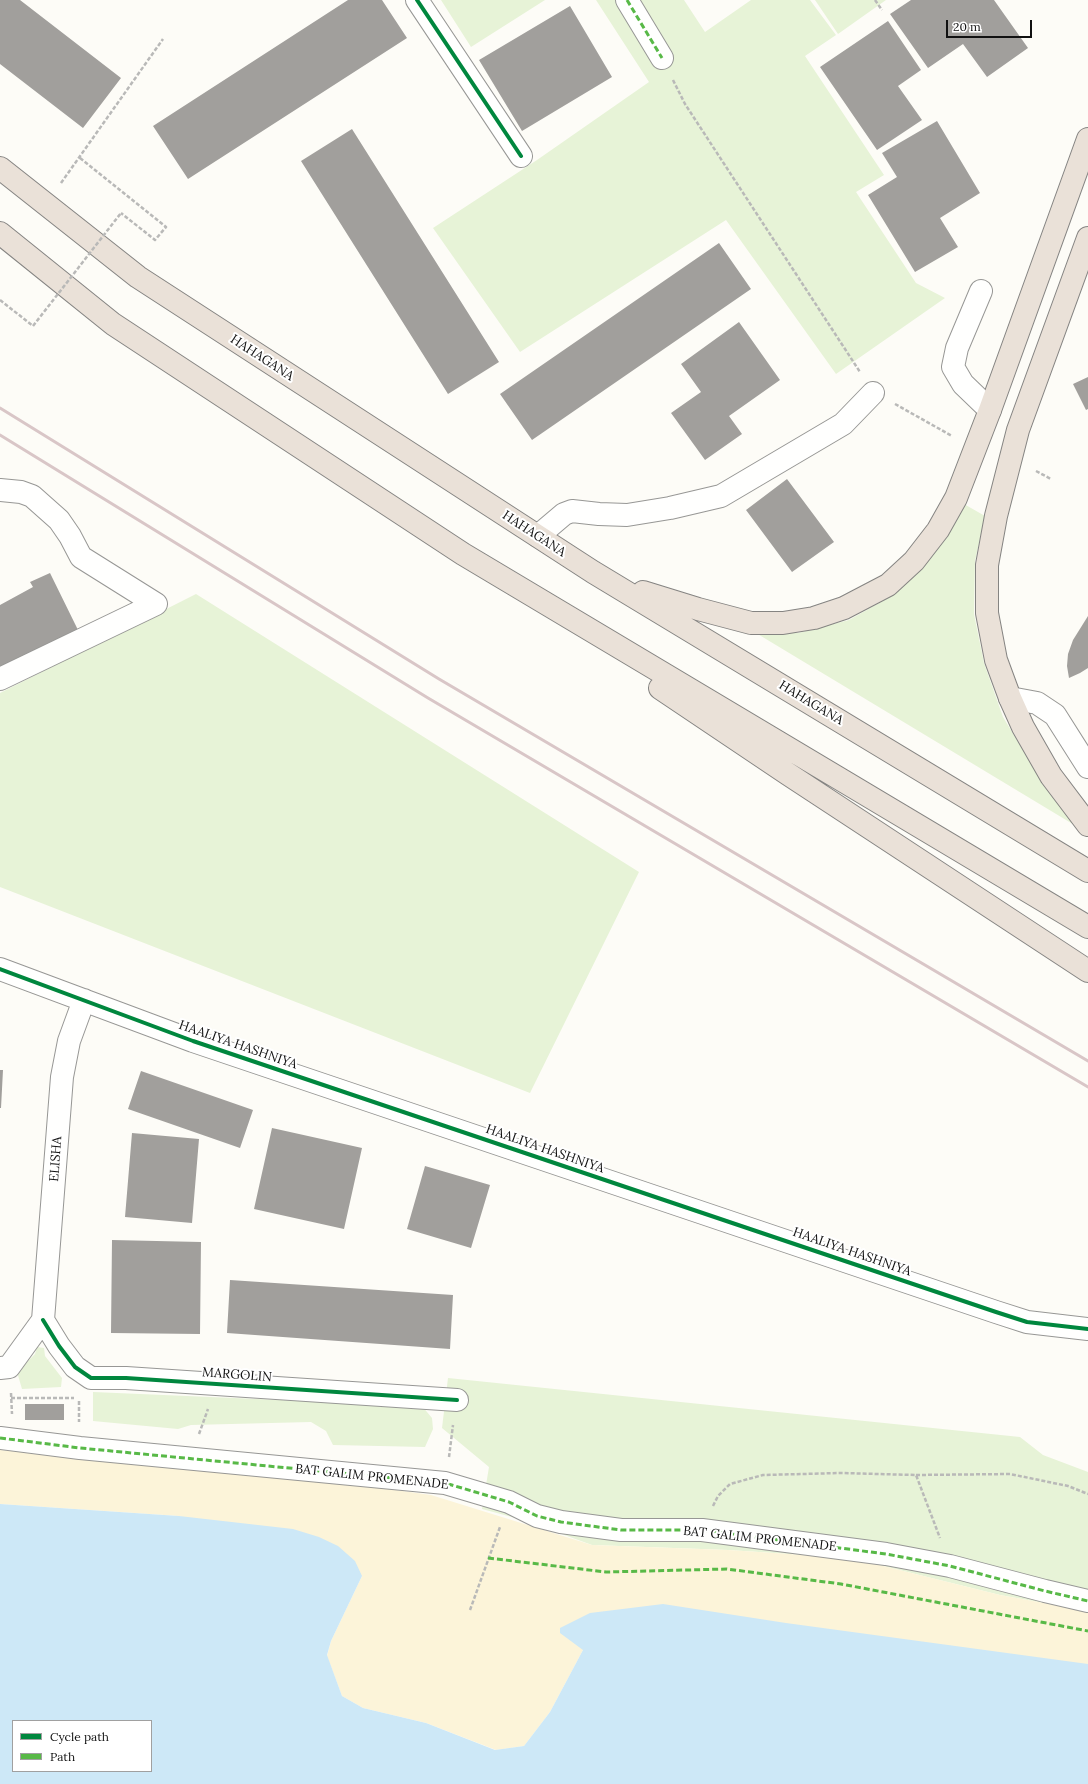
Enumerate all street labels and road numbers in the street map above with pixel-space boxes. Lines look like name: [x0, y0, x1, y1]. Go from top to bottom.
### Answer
street label: HAHAGANA: [227, 332, 297, 384]
street label: HAHAGANA: [499, 508, 569, 560]
street label: HAHAGANA: [776, 678, 846, 728]
street label: HAALIYA HASHNIYA: [177, 1017, 299, 1073]
street label: HAALIYA HASHNIYA: [484, 1121, 606, 1177]
street label: ELISHA: [47, 1136, 65, 1182]
street label: HAALIYA HASHNIYA: [791, 1224, 913, 1280]
street label: MARGOLIN: [202, 1365, 272, 1385]
street label: BAT GALIM PROMENADE: [294, 1461, 450, 1493]
street label: BAT GALIM PROMENADE: [682, 1523, 838, 1555]

